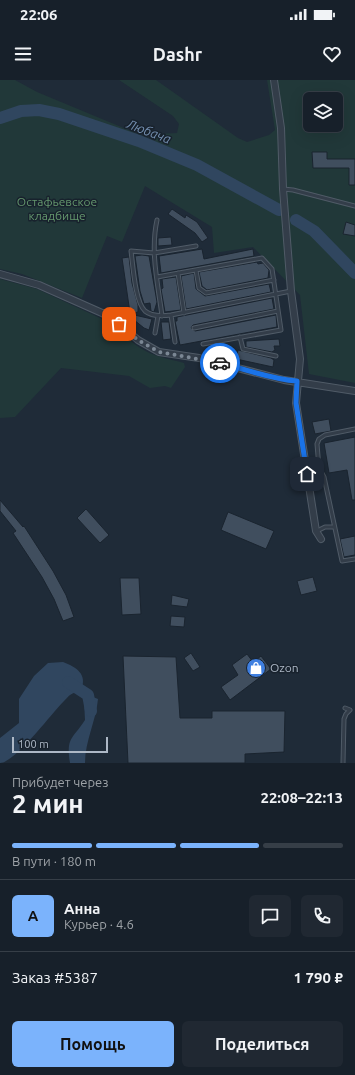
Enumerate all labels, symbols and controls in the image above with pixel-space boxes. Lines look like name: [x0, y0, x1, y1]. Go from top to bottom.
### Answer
text: 22:06: [20, 6, 58, 23]
icon: menu: [12, 43, 34, 65]
icon: heart: [321, 43, 343, 65]
text: Dashr: [153, 44, 202, 64]
map controls: [303, 92, 343, 132]
button: layers: [303, 92, 343, 132]
water label: Любача: [124, 116, 173, 146]
park label: Остафьевское кладбище: [17, 195, 97, 222]
pin: [102, 307, 136, 341]
icon: bag: [108, 313, 130, 335]
courier: [200, 343, 240, 383]
icon: car: [209, 352, 231, 374]
pin: [290, 457, 324, 491]
icon: home: [296, 463, 318, 485]
shop icon: Ozon: [245, 657, 267, 679]
place label: Ozon: [270, 661, 299, 674]
scale bar: [12, 735, 108, 754]
text: 100 m: [18, 738, 49, 750]
text: Прибудет через: [12, 775, 109, 789]
text: 2 мин: [12, 789, 84, 818]
text: 22:08–22:13: [260, 789, 343, 806]
text: В пути · 180 m: [12, 854, 96, 868]
button: chat: [249, 895, 291, 937]
button: phone: [301, 895, 343, 937]
text: Анна: [64, 900, 100, 917]
text: А: [28, 907, 38, 924]
text: Курьер · 4.6: [64, 917, 134, 931]
text: Заказ #5387: [12, 969, 98, 986]
text: 1 790 ₽: [294, 969, 343, 986]
button: Помощь: [12, 1021, 174, 1067]
button: Поделиться: [182, 1021, 343, 1067]

